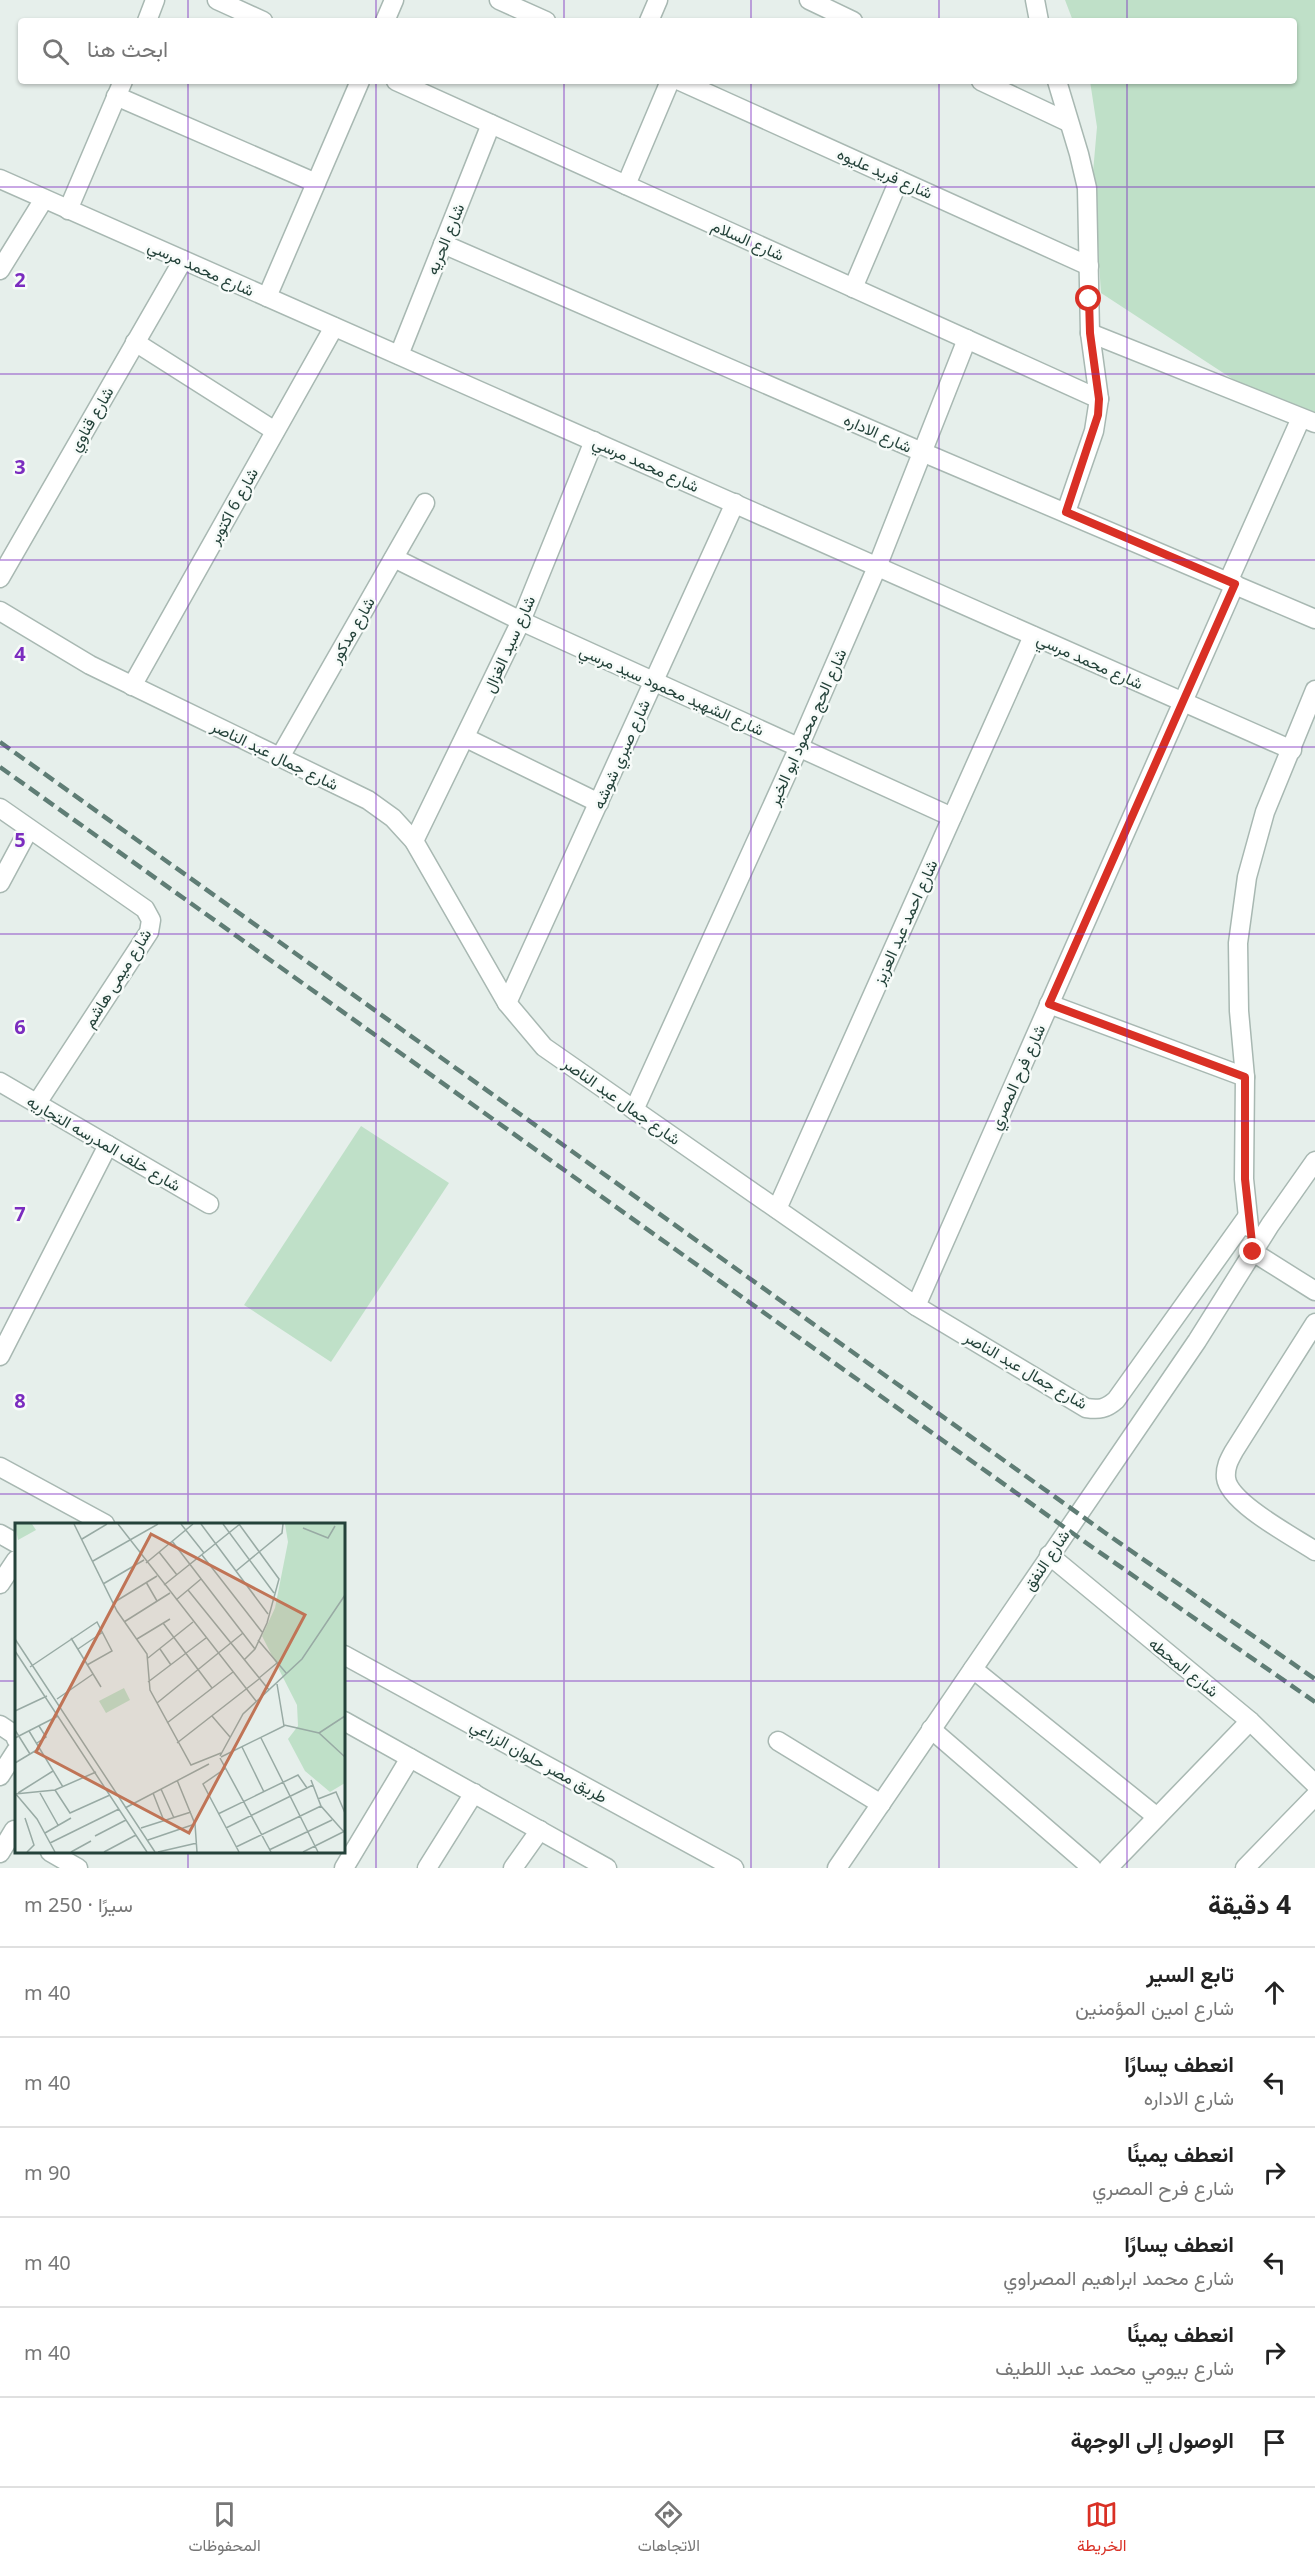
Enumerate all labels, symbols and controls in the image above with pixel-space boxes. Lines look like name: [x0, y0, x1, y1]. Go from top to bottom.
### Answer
search box: [18, 18, 1297, 84]
text: ابحث هنا: [87, 33, 168, 63]
icon: search: [39, 35, 72, 68]
street label: شارع فريد عليوه: [833, 142, 936, 205]
street label: شارع الحريه: [421, 200, 470, 278]
street label: شارع السلام: [708, 214, 788, 267]
street label: شارع محمد مرسي: [143, 235, 258, 304]
text: 2: [14, 266, 26, 293]
route start: [1075, 285, 1101, 311]
street label: شارع قناوي: [64, 382, 121, 457]
street label: شارع الاداره: [840, 408, 915, 459]
street label: شارع محمد مرسي: [588, 431, 703, 500]
text: 3: [14, 453, 26, 480]
street label: شارع 6 اكتوبر: [202, 464, 264, 550]
street label: شارع سيد الغزال: [478, 592, 541, 696]
street label: شارع مدكور: [324, 593, 381, 668]
street label: شارع محمد مرسي: [1032, 628, 1147, 697]
street label: شارع الشهيد محمود سيد مرسي: [575, 639, 768, 743]
text: 4: [14, 640, 26, 667]
street label: شارع الحج محمود ابو الخير: [762, 645, 852, 810]
street label: شارع صبري شوشه: [587, 696, 658, 813]
street label: شارع جمال عبد الناصر: [206, 714, 342, 796]
text: 5: [14, 826, 26, 853]
street label: شارع احمد عبد العزيز: [867, 856, 943, 989]
street label: شارع ميمى هاشم: [78, 924, 157, 1032]
text: 6: [14, 1013, 26, 1040]
street label: شارع فرح المصري: [984, 1021, 1053, 1135]
street label: شارع جمال عبد الناصر: [557, 1052, 685, 1151]
street label: شارع خلف المدرسه التجاريه: [22, 1090, 185, 1197]
text: 7: [14, 1200, 26, 1227]
route end: [1239, 1238, 1265, 1264]
street label: شارع جمال عبد الناصر: [959, 1325, 1092, 1415]
text: 8: [14, 1387, 26, 1414]
inset map: [15, 1523, 345, 1853]
street label: شارع النفق: [1018, 1525, 1075, 1595]
street label: شارع المحطه: [1144, 1632, 1224, 1703]
street label: طريق مصر حلوان الزراعي: [465, 1714, 611, 1810]
text: 4 دقيقة: [1208, 1886, 1291, 1922]
text: سيرًا · 250 m: [24, 1891, 133, 1918]
text: تابع السير: [1146, 1958, 1234, 1988]
icon: ahead: [1258, 1976, 1291, 2009]
text: 40 m: [24, 1979, 71, 2006]
text: شارع امين المؤمنين: [1075, 1994, 1234, 2021]
text: انعطف يسارًا: [1124, 2048, 1234, 2078]
icon: left: [1258, 2066, 1291, 2099]
text: 40 m: [24, 2069, 71, 2096]
text: شارع الاداره: [1144, 2084, 1234, 2111]
text: انعطف يمينًا: [1127, 2138, 1234, 2168]
icon: right: [1258, 2156, 1291, 2189]
text: 90 m: [24, 2159, 71, 2186]
text: شارع فرح المصري: [1092, 2174, 1234, 2201]
text: انعطف يسارًا: [1124, 2228, 1234, 2258]
icon: left: [1258, 2246, 1291, 2279]
text: 40 m: [24, 2249, 71, 2276]
text: شارع محمد ابراهيم المصراوي: [1003, 2264, 1234, 2291]
text: انعطف يمينًا: [1127, 2318, 1234, 2348]
icon: right: [1258, 2336, 1291, 2369]
text: 40 m: [24, 2339, 71, 2366]
text: شارع بيومي محمد عبد اللطيف: [995, 2354, 1234, 2381]
text: الوصول إلى الوجهة: [1070, 2424, 1234, 2454]
icon: arrive: [1258, 2426, 1291, 2459]
tab: المحفوظات: [189, 2498, 261, 2560]
tab: الاتجاهات: [638, 2498, 700, 2560]
tab: الخريطة: [1077, 2498, 1126, 2560]

